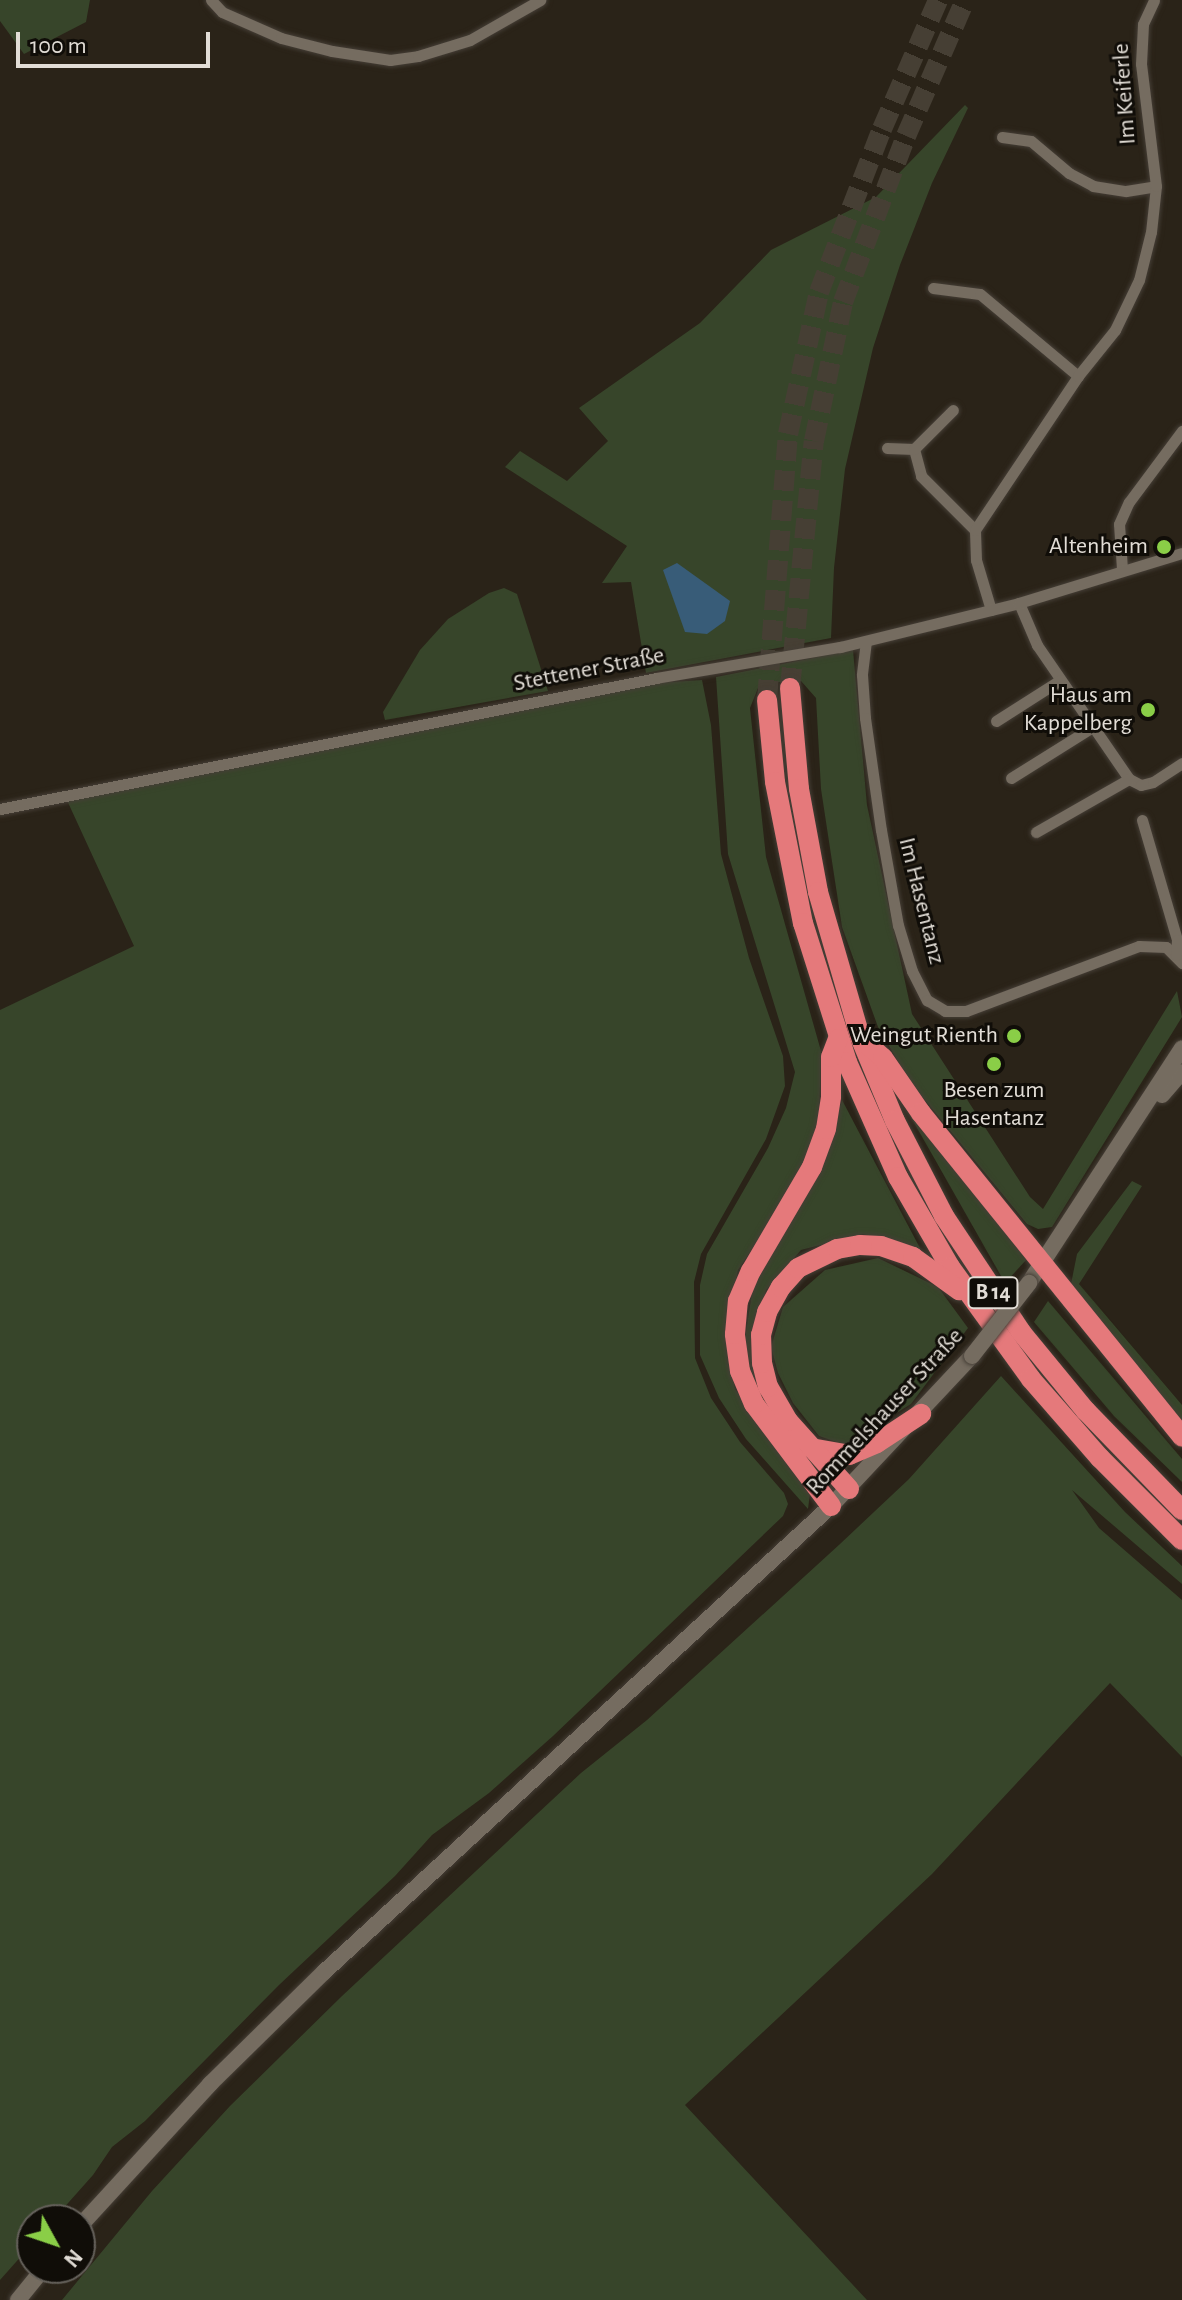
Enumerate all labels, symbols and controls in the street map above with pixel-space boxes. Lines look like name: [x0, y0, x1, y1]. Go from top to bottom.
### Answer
scale bar: [20, 16, 214, 66]
text: 100 m: [30, 34, 87, 58]
street label: Im Keiferle: [1107, 42, 1143, 146]
place label: Altenheim: [1049, 533, 1148, 561]
marker: Altenheim: [1155, 538, 1173, 556]
street label: Stettener Straße: [511, 641, 667, 699]
place label: Haus am Kappelberg: [1024, 682, 1132, 738]
marker: Haus am Kappelberg: [1139, 701, 1157, 719]
street label: Im Hasentanz: [891, 835, 951, 967]
place label: Weingut Rienth: [850, 1022, 998, 1050]
marker: Weingut Rienth: [1005, 1027, 1023, 1045]
marker: Besen zum Hasentanz: [985, 1055, 1003, 1073]
place label: Besen zum Hasentanz: [943, 1077, 1045, 1133]
road number: B 14: [967, 1275, 1019, 1311]
street label: Rommelshauser Straße: [800, 1323, 970, 1501]
north arrow: [16, 2204, 96, 2284]
text: N: [60, 2245, 86, 2271]

